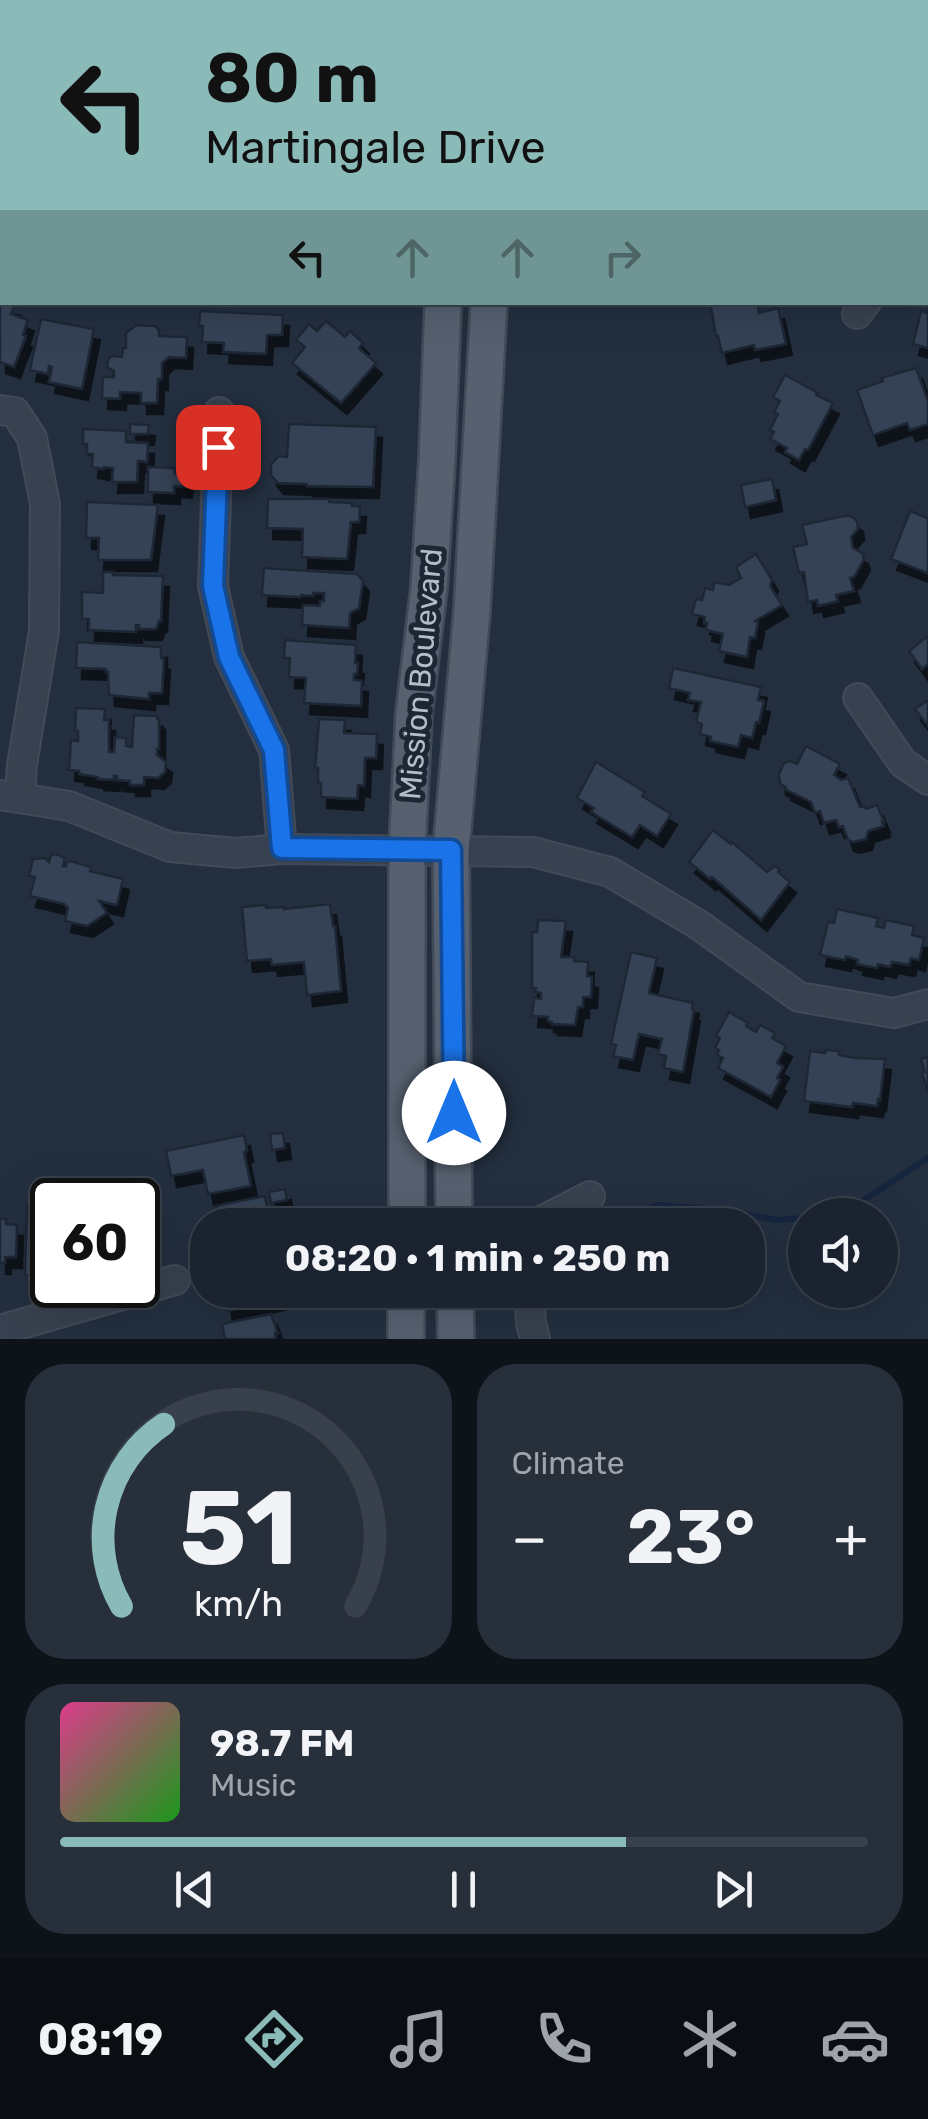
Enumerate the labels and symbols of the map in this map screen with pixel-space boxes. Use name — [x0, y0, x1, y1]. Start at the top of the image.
pin — [176, 405, 261, 490]
street label: Mission Boulevard — [392, 547, 450, 801]
position arrow — [402, 1061, 506, 1165]
speed limit sign: 60 — [30, 1178, 160, 1308]

